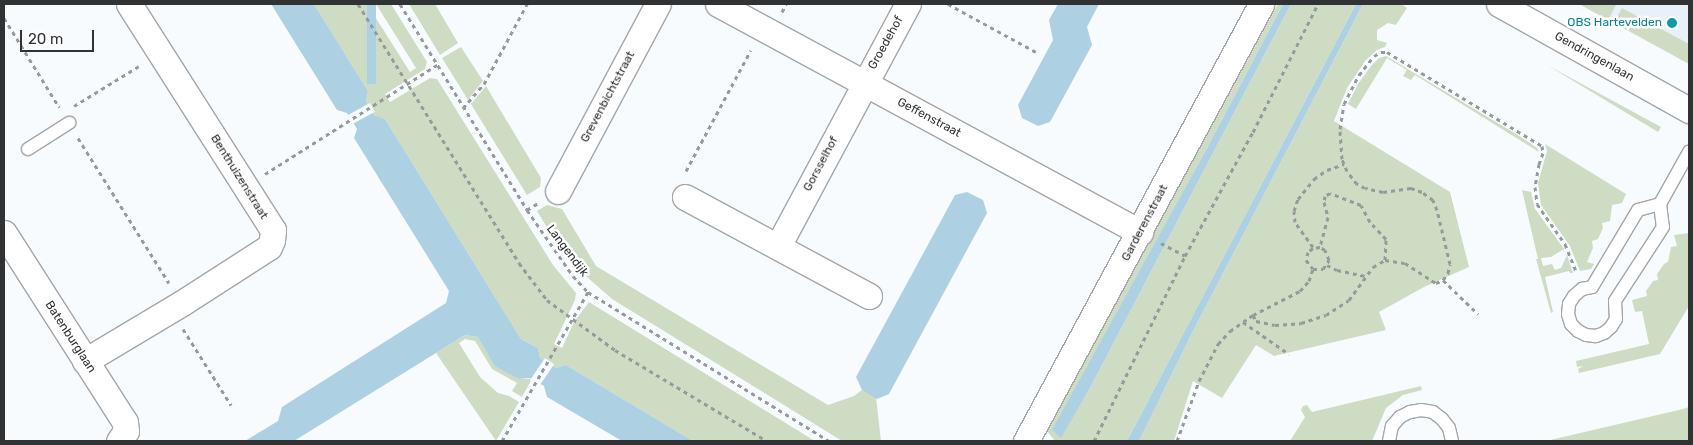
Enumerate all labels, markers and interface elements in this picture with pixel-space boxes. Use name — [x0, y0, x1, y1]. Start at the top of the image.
street label: Groedehof — [865, 14, 907, 72]
place label: OBS Hartevelden — [1567, 16, 1662, 30]
marker: OBS Hartevelden — [1666, 17, 1678, 29]
scale bar — [22, 20, 96, 52]
street label: Gendringenlaan — [1552, 29, 1636, 85]
text: 20 m — [28, 30, 63, 48]
street label: Grevenbichtstraat — [578, 49, 638, 145]
street label: Geffenstraat — [895, 95, 963, 141]
street label: Benthuizenstraat — [207, 132, 271, 222]
street label: Gorsselhof — [801, 134, 841, 194]
street label: Garderenstraat — [1119, 182, 1171, 264]
street label: Langendijk — [543, 222, 591, 280]
street label: Batenburglaan — [41, 298, 99, 376]

